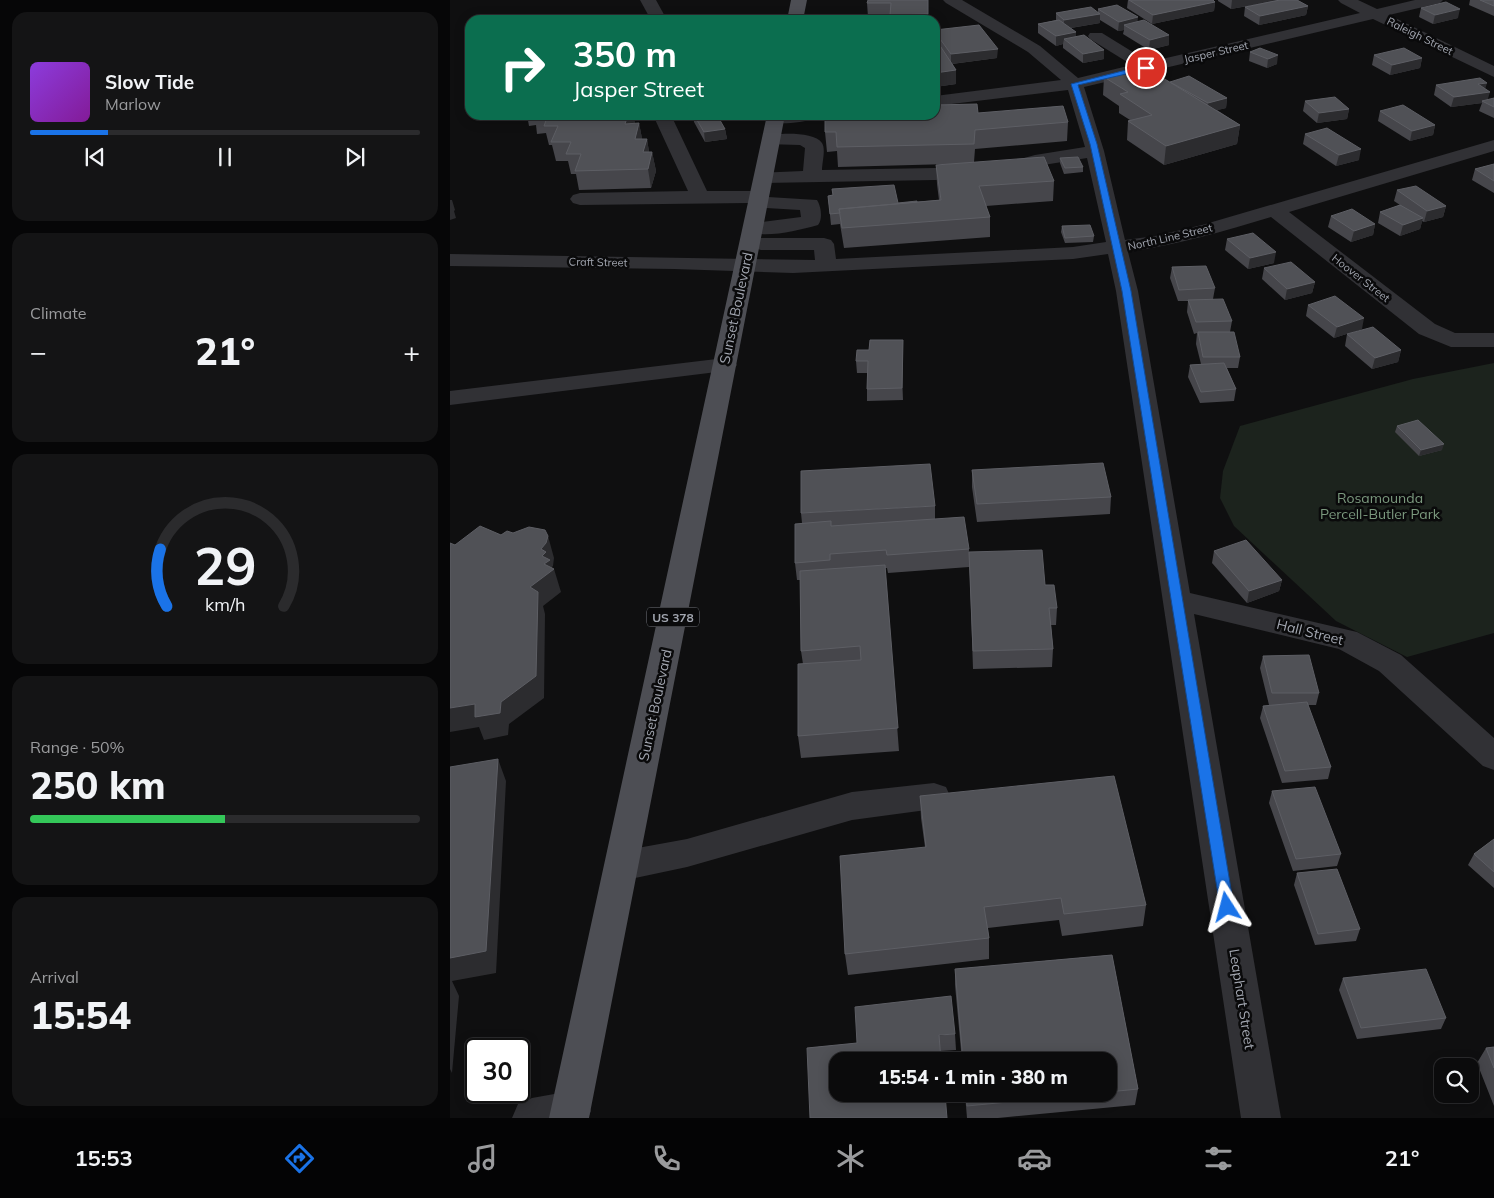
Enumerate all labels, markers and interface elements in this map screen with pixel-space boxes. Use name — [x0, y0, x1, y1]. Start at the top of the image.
street label: Raleigh Street — [1385, 14, 1455, 58]
text: 350 m — [573, 32, 677, 76]
icon: right — [490, 35, 555, 100]
street label: Jasper Street — [1182, 38, 1250, 66]
pin — [1125, 47, 1167, 89]
icon: arrive — [1132, 54, 1160, 82]
text: Slow Tide — [105, 70, 194, 94]
text: Jasper Street — [573, 75, 704, 103]
text: Marlow — [105, 94, 161, 114]
icon: previous — [81, 143, 109, 171]
icon: pause — [211, 143, 239, 171]
icon: next — [341, 143, 369, 171]
street label: North Line Street — [1126, 220, 1214, 254]
street label: Sunset Boulevard — [715, 251, 757, 365]
street label: Hoover Street — [1329, 251, 1393, 305]
street label: Craft Street — [569, 254, 628, 270]
text: Climate — [30, 303, 86, 323]
text: 21° — [195, 327, 255, 375]
text: − — [30, 334, 47, 369]
text: + — [403, 334, 420, 369]
park label: Rosamounda Percell-Butler Park — [1320, 489, 1441, 523]
text: 29 — [194, 533, 256, 598]
text: km/h — [205, 593, 245, 615]
road number: US 378 — [647, 608, 699, 626]
street label: Hall Street — [1275, 615, 1345, 649]
street label: Sunset Boulevard — [634, 648, 676, 762]
text: Range · 50% — [30, 737, 125, 757]
text: 250 km — [30, 761, 166, 809]
position arrow — [1200, 880, 1252, 932]
street label: Leaphart Street — [1225, 948, 1259, 1051]
text: Arrival — [30, 967, 79, 987]
text: 15:54 — [30, 991, 131, 1039]
speed limit sign: 30 — [465, 1038, 530, 1103]
map controls — [1434, 1058, 1479, 1103]
button: search — [1434, 1058, 1479, 1103]
text: 15:54 · 1 min · 380 m — [878, 1065, 1068, 1089]
icon: directions — [282, 1141, 317, 1176]
icon: music — [465, 1141, 500, 1176]
icon: phone — [649, 1141, 684, 1176]
icon: climate — [833, 1141, 868, 1176]
icon: car — [1017, 1141, 1052, 1176]
icon: filters — [1201, 1141, 1236, 1176]
text: 15:53 — [74, 1144, 133, 1172]
text: 21° — [1385, 1144, 1419, 1172]

